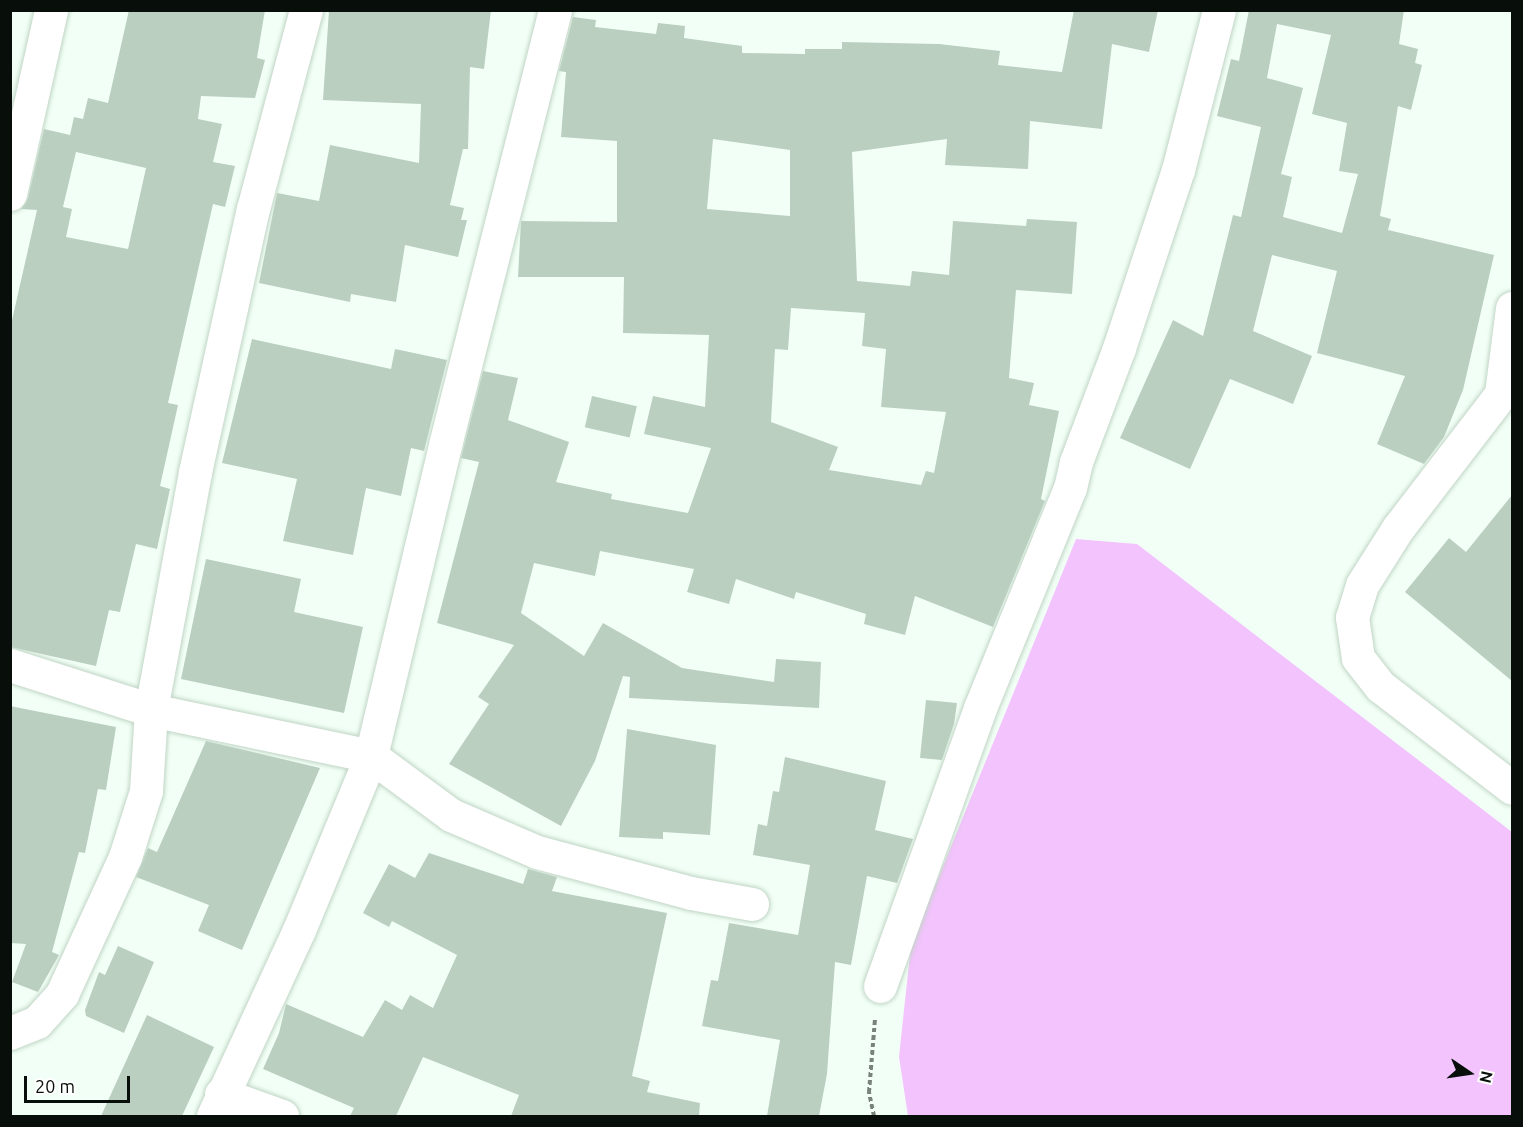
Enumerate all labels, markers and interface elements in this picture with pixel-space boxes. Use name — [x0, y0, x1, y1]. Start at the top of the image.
north arrow — [1439, 1043, 1499, 1103]
scale bar — [27, 1064, 134, 1102]
text: N — [1476, 1069, 1497, 1085]
text: 20 m — [35, 1076, 75, 1096]

